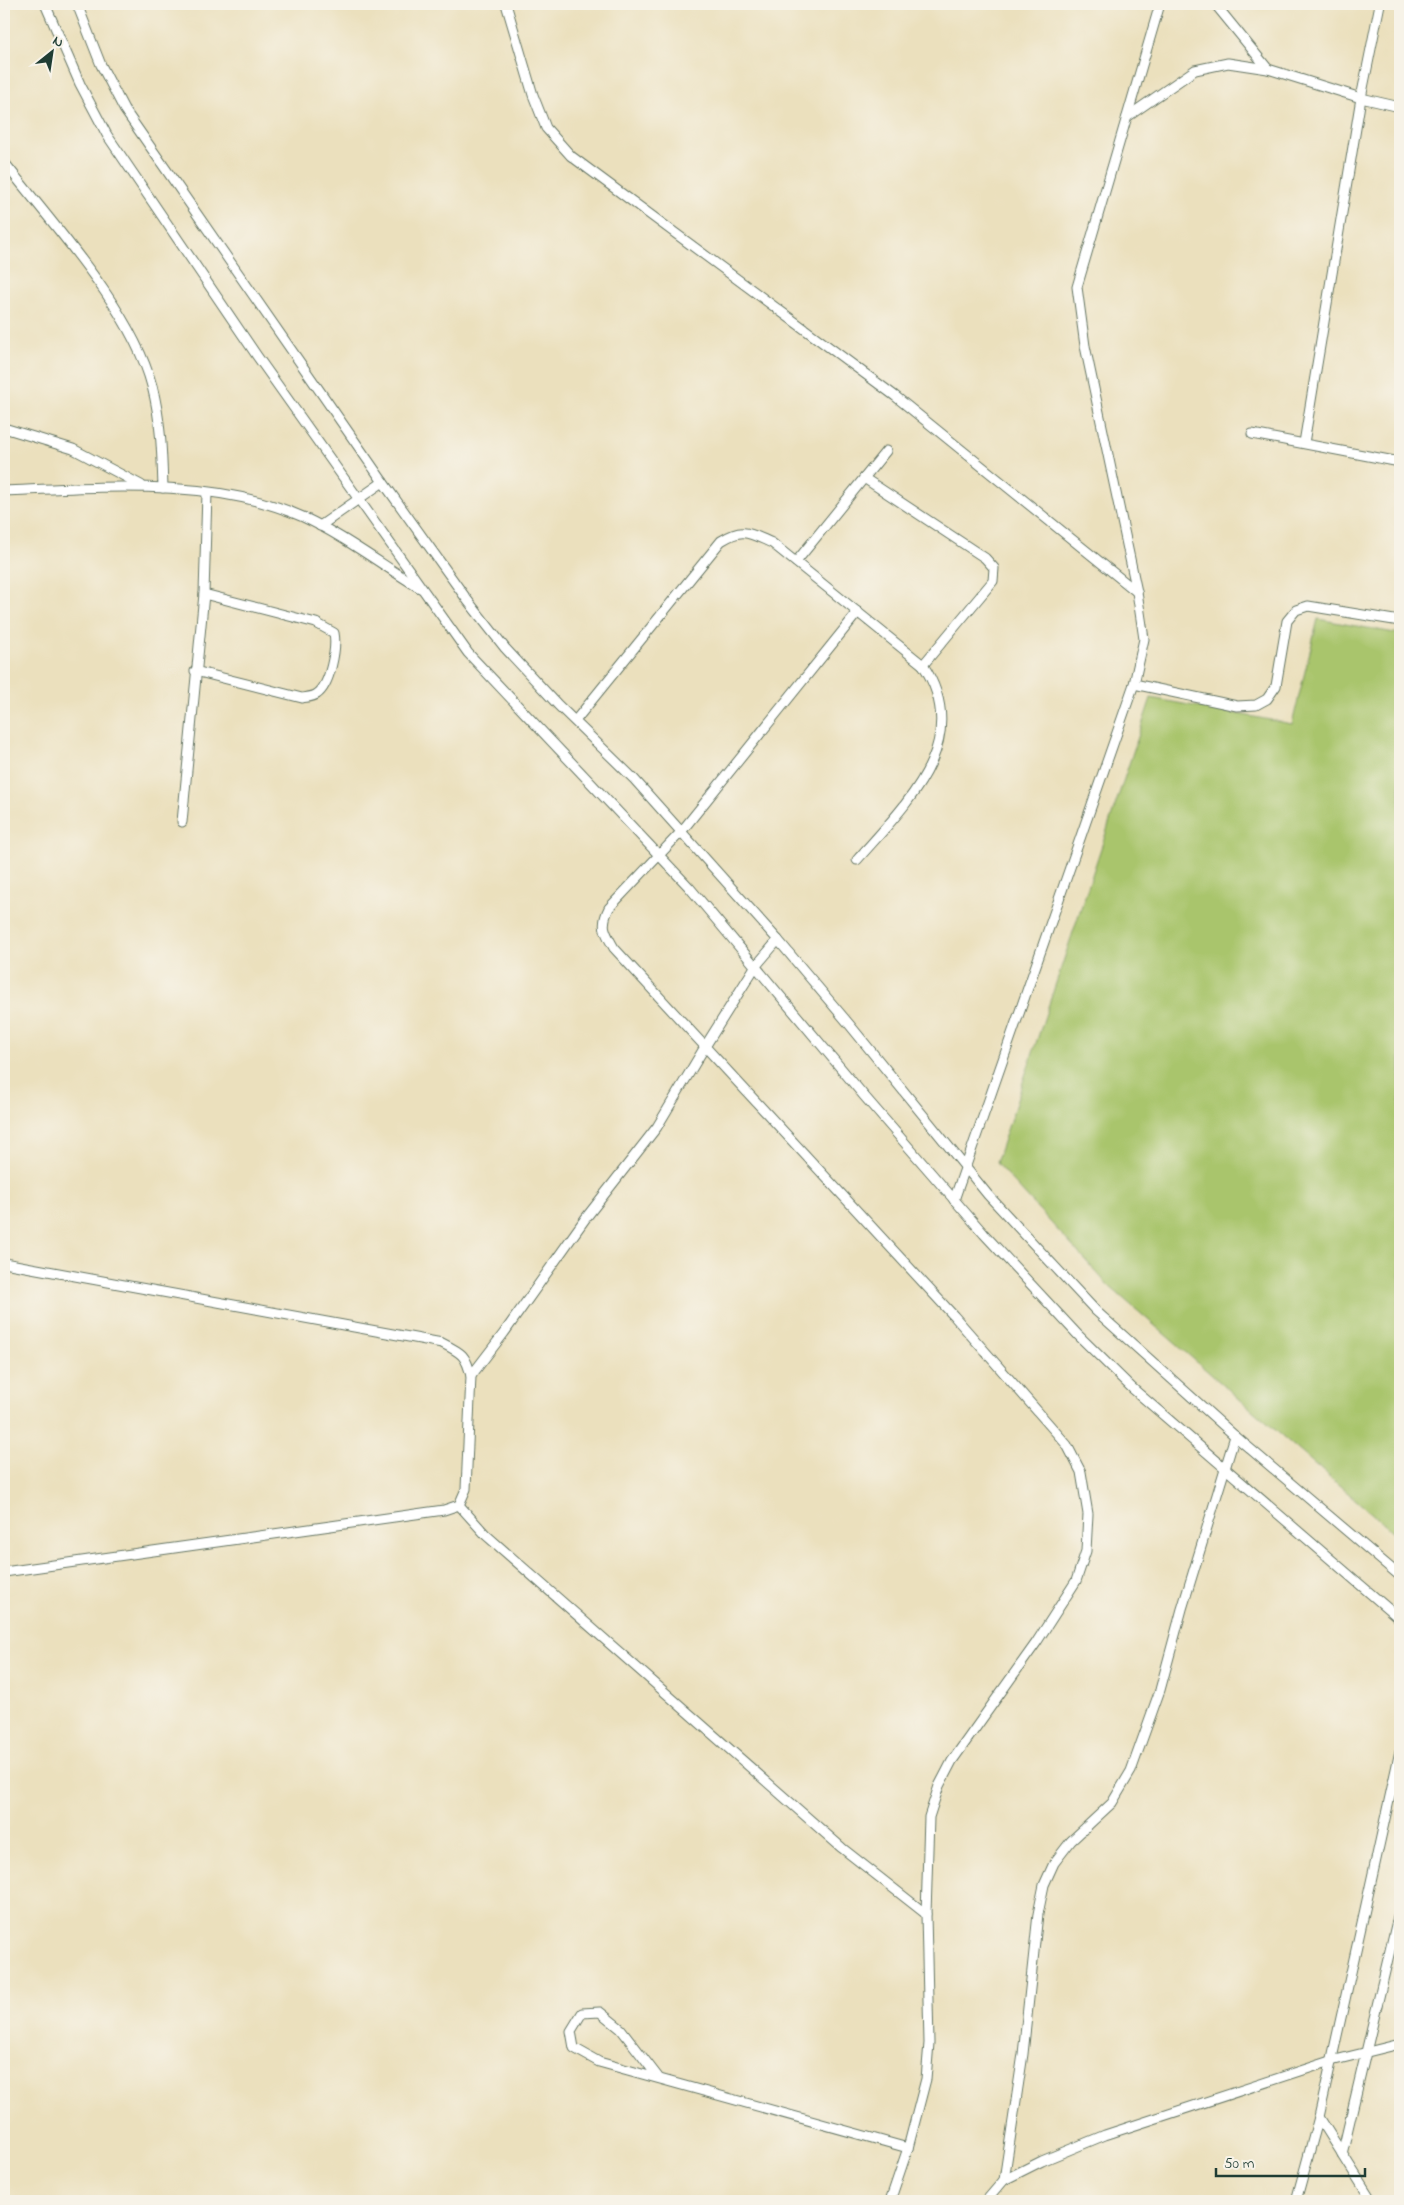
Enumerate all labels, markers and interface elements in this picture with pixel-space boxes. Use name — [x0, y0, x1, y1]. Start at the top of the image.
north arrow — [28, 28, 78, 78]
text: N — [48, 31, 67, 53]
scale bar — [1216, 2145, 1365, 2177]
text: 50 m — [1224, 2153, 1255, 2175]

